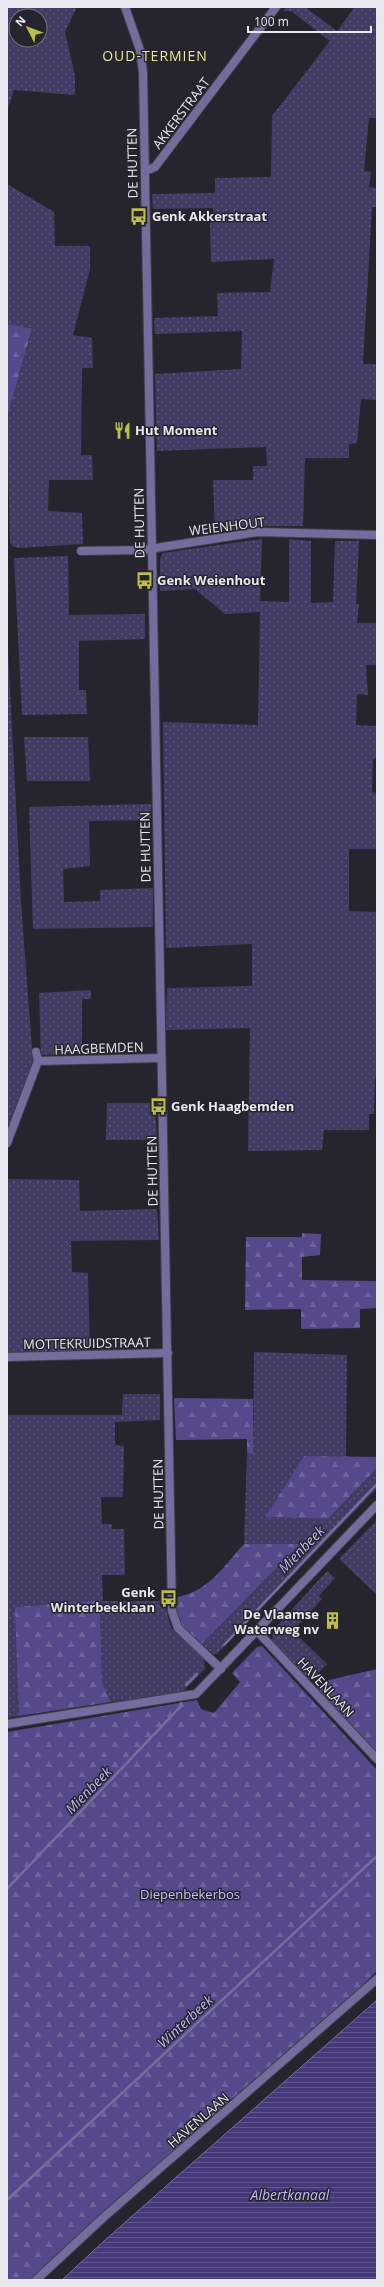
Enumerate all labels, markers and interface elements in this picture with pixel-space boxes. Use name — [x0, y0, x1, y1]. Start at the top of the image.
north arrow — [8, 8, 48, 48]
scale bar — [248, 8, 371, 34]
text: N — [12, 13, 29, 29]
text: 100 m — [254, 13, 289, 30]
district label: OUD-TERMIEN — [102, 46, 208, 65]
street label: AKKERSTRAAT — [148, 73, 214, 152]
street label: DE HUTTEN — [122, 128, 142, 198]
bus stop icon: Genk Akkerstraat — [129, 206, 149, 226]
place label: Genk Akkerstraat — [152, 207, 267, 225]
restaurant icon: Hut Moment — [112, 420, 132, 440]
place label: Hut Moment — [135, 421, 218, 439]
street label: DE HUTTEN — [129, 488, 149, 558]
street label: WEIENHOUT — [188, 512, 267, 540]
bus stop icon: Genk Weienhout — [134, 570, 154, 590]
place label: Genk Weienhout — [157, 571, 266, 589]
street label: DE HUTTEN — [135, 812, 155, 882]
street label: HAAGBEMDEN — [54, 1037, 144, 1059]
bus stop icon: Genk Haagbemden — [148, 1096, 168, 1116]
place label: Genk Haagbemden — [171, 1097, 294, 1115]
street label: DE HUTTEN — [142, 1136, 162, 1206]
street label: MOTTEKRUIDSTRAAT — [23, 1333, 152, 1353]
street label: DE HUTTEN — [148, 1459, 168, 1529]
water label: Mienbeek — [274, 1520, 329, 1577]
place label: Genk Winterbeeklaan — [51, 1583, 156, 1616]
bus stop icon: Genk Winterbeeklaan — [158, 1589, 178, 1609]
place label: De Vlaamse Waterweg nv — [234, 1605, 320, 1638]
building icon: De Vlaamse Waterweg nv — [322, 1611, 342, 1631]
street label: HAVENLAAN — [294, 1653, 358, 1721]
water label: Mienbeek — [61, 1761, 116, 1818]
park label: Diepenbekerbos — [140, 1885, 240, 1903]
water label: Winterbeek — [153, 1990, 218, 2052]
street label: HAVENLAAN — [164, 2088, 232, 2152]
water label: Albertkanaal — [250, 2185, 330, 2204]

